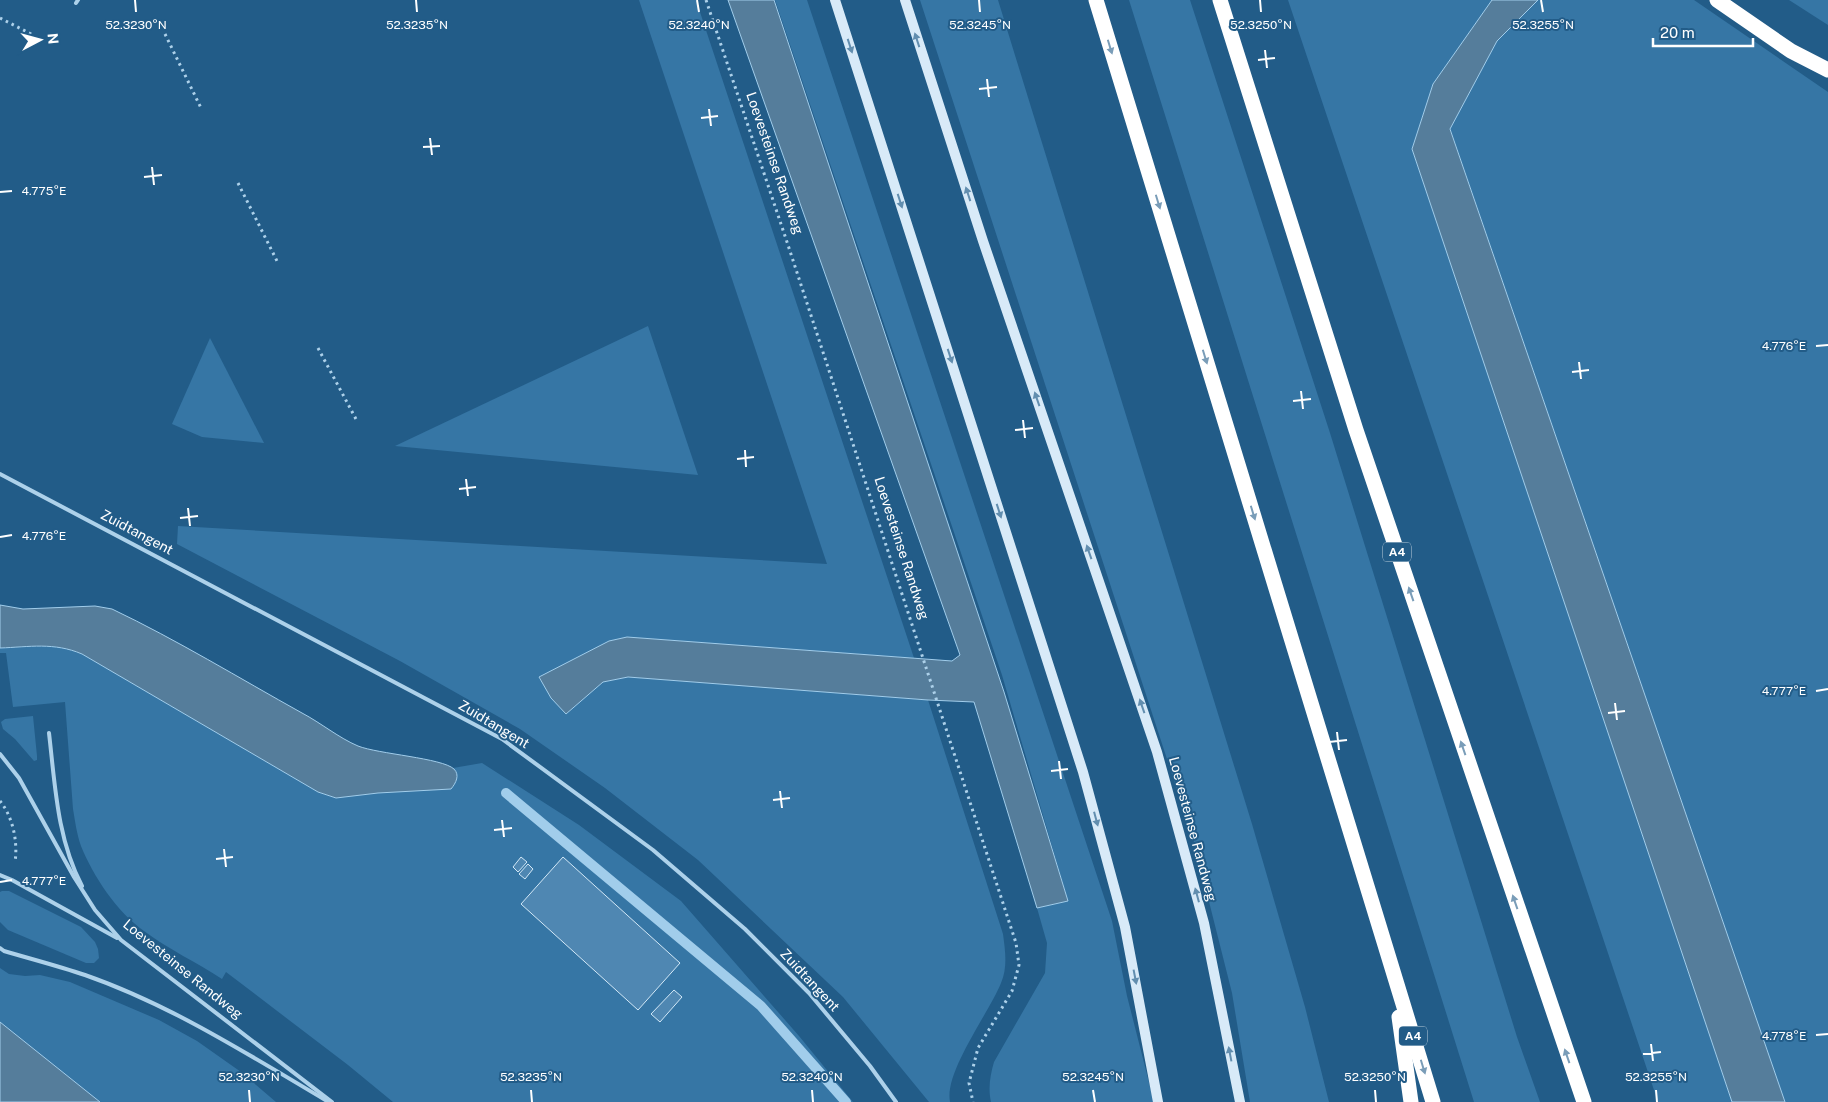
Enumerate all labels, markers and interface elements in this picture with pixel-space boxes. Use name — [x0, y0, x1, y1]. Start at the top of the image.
north arrow — [15, 15, 65, 65]
scale bar — [1653, 15, 1753, 47]
text: 52.3230°N — [105, 18, 167, 32]
text: 52.3235°N — [386, 18, 448, 32]
text: 52.3240°N — [668, 18, 730, 32]
text: 52.3245°N — [949, 18, 1011, 32]
text: 52.3250°N — [1230, 18, 1292, 32]
text: 52.3255°N — [1512, 18, 1574, 32]
text: 20 m — [1660, 24, 1695, 41]
text: N — [44, 32, 61, 45]
one-way arrow — [913, 32, 921, 47]
one-way arrow — [847, 39, 855, 54]
one-way arrow — [1106, 39, 1114, 54]
street label: Loevesteinse Randweg — [743, 90, 807, 236]
text: 4.775°E — [22, 184, 66, 198]
one-way arrow — [963, 187, 971, 202]
one-way arrow — [896, 194, 904, 209]
one-way arrow — [1154, 195, 1162, 210]
text: 4.776°E — [1762, 339, 1806, 353]
one-way arrow — [946, 349, 954, 364]
one-way arrow — [1202, 350, 1210, 365]
one-way arrow — [1032, 391, 1040, 406]
street label: Loevesteinse Randweg — [871, 475, 933, 622]
one-way arrow — [996, 503, 1004, 518]
one-way arrow — [1249, 505, 1257, 520]
street label: Zuidtangent — [98, 506, 176, 558]
text: 4.776°E — [22, 529, 66, 543]
road number: A4 — [1383, 542, 1411, 562]
one-way arrow — [1085, 545, 1092, 560]
one-way arrow — [1407, 586, 1415, 601]
text: 4.777°E — [1762, 684, 1806, 698]
street label: Zuidtangent — [456, 697, 532, 751]
one-way arrow — [1137, 698, 1145, 713]
one-way arrow — [1459, 740, 1467, 755]
street label: Loevesteinse Randweg — [1166, 755, 1220, 903]
one-way arrow — [1092, 811, 1100, 826]
text: 4.777°E — [22, 874, 66, 888]
one-way arrow — [1192, 888, 1200, 903]
one-way arrow — [1511, 894, 1519, 909]
street label: Loevesteinse Randweg — [120, 916, 246, 1022]
street label: Zuidtangent — [777, 945, 843, 1015]
one-way arrow — [1131, 969, 1139, 985]
road number: A4 — [1399, 1026, 1427, 1046]
text: 4.778°E — [1762, 1029, 1806, 1043]
one-way arrow — [1226, 1046, 1234, 1062]
one-way arrow — [1563, 1048, 1571, 1063]
one-way arrow — [1419, 1060, 1427, 1075]
text: 52.3230°N — [218, 1070, 280, 1084]
text: 52.3235°N — [500, 1070, 562, 1084]
text: 52.3240°N — [781, 1070, 843, 1084]
text: 52.3245°N — [1062, 1070, 1124, 1084]
text: 52.3250°N — [1344, 1070, 1406, 1084]
text: 52.3255°N — [1625, 1070, 1687, 1084]

